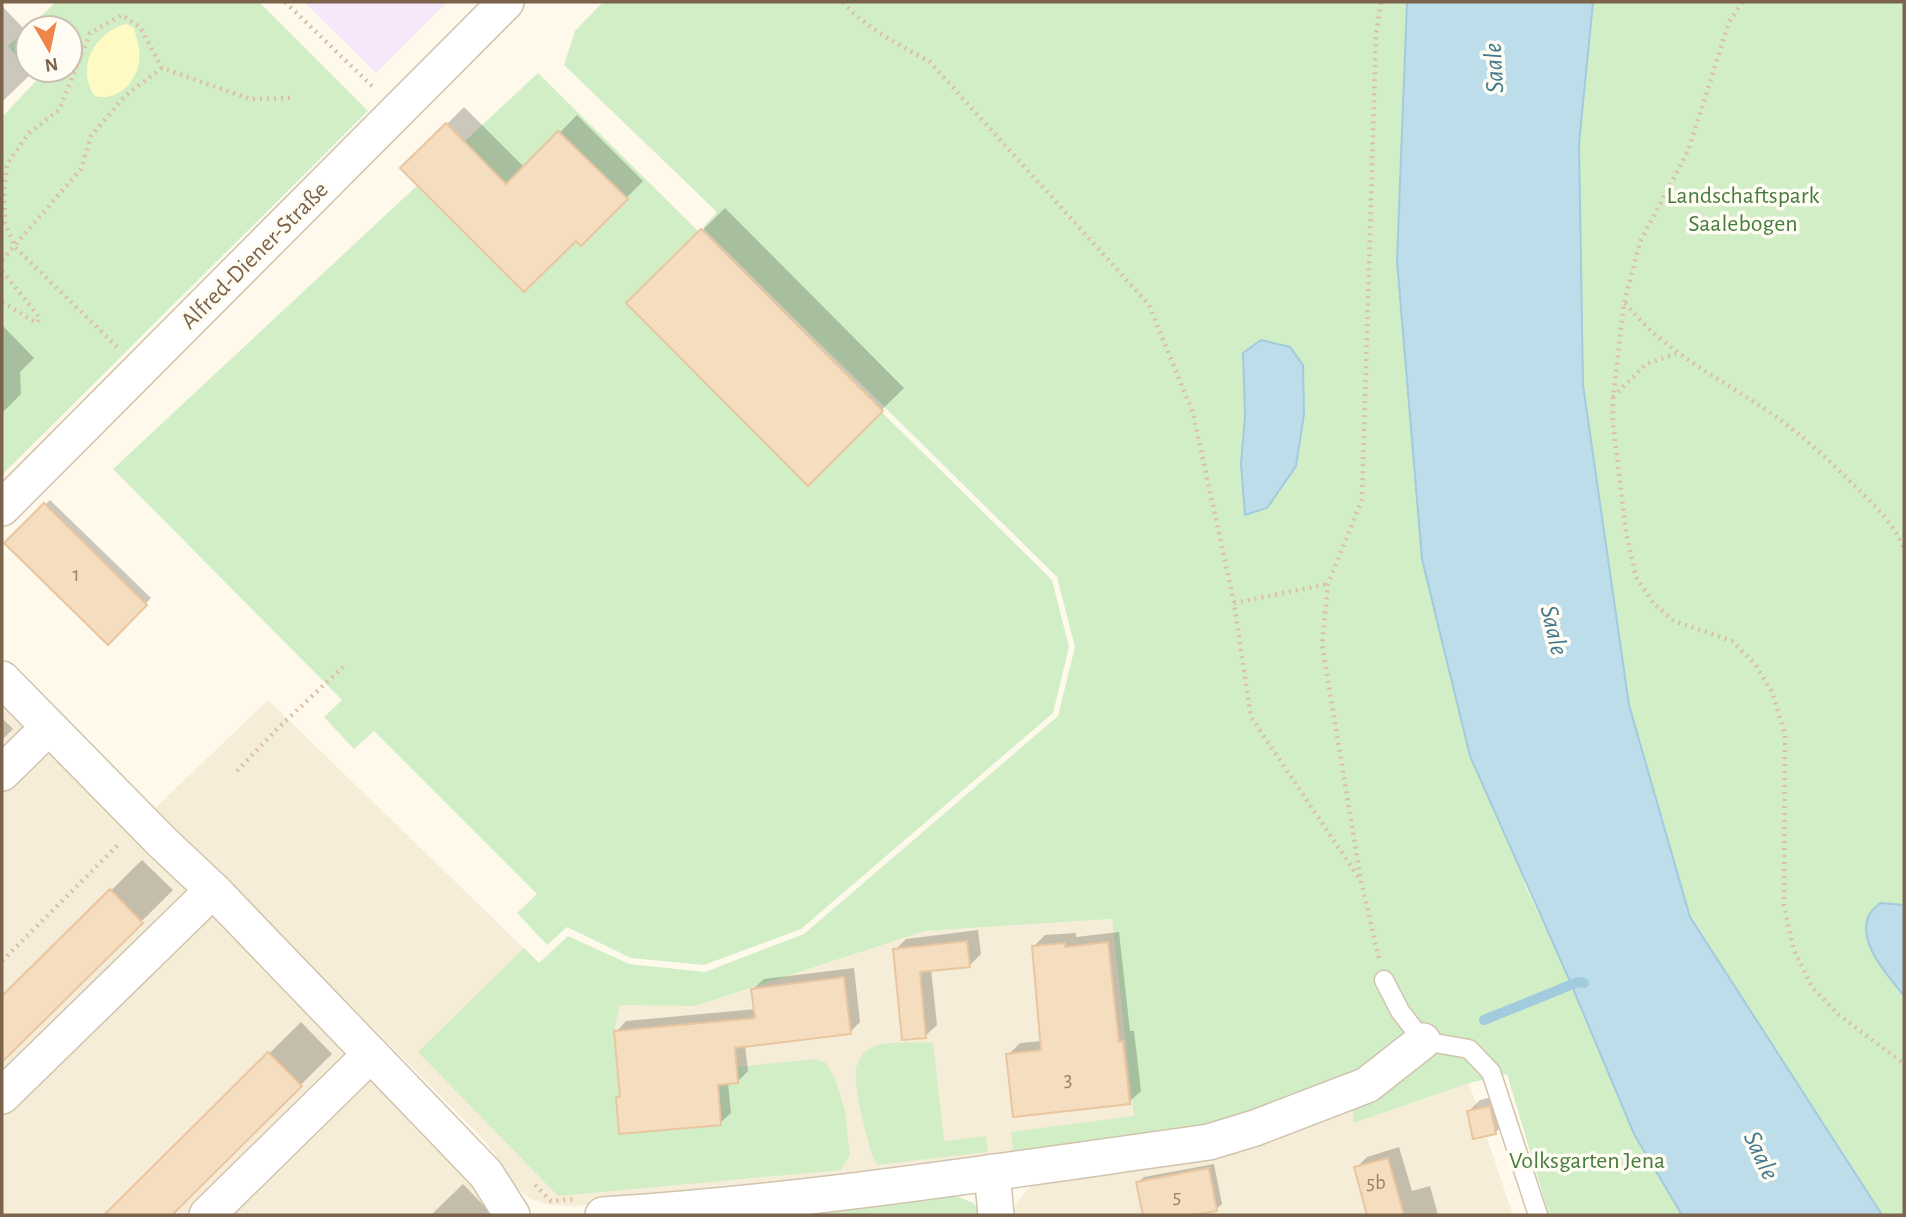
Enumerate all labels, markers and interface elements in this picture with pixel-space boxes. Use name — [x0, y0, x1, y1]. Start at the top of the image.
north arrow — [14, 14, 84, 84]
water label: Saale — [1480, 42, 1508, 94]
text: N — [43, 54, 59, 75]
street label: Alfred-Diener-Straße — [177, 178, 333, 334]
park label: Landschaftspark Saalebogen — [1667, 184, 1819, 236]
house number: 1 — [72, 564, 80, 585]
water label: Saale — [1536, 603, 1572, 658]
house number: 3 — [1064, 1069, 1072, 1090]
water label: Saale — [1739, 1127, 1784, 1184]
park label: Volksgarten Jena — [1509, 1149, 1665, 1173]
house number: 5b — [1366, 1172, 1386, 1193]
house number: 5 — [1173, 1186, 1181, 1207]

